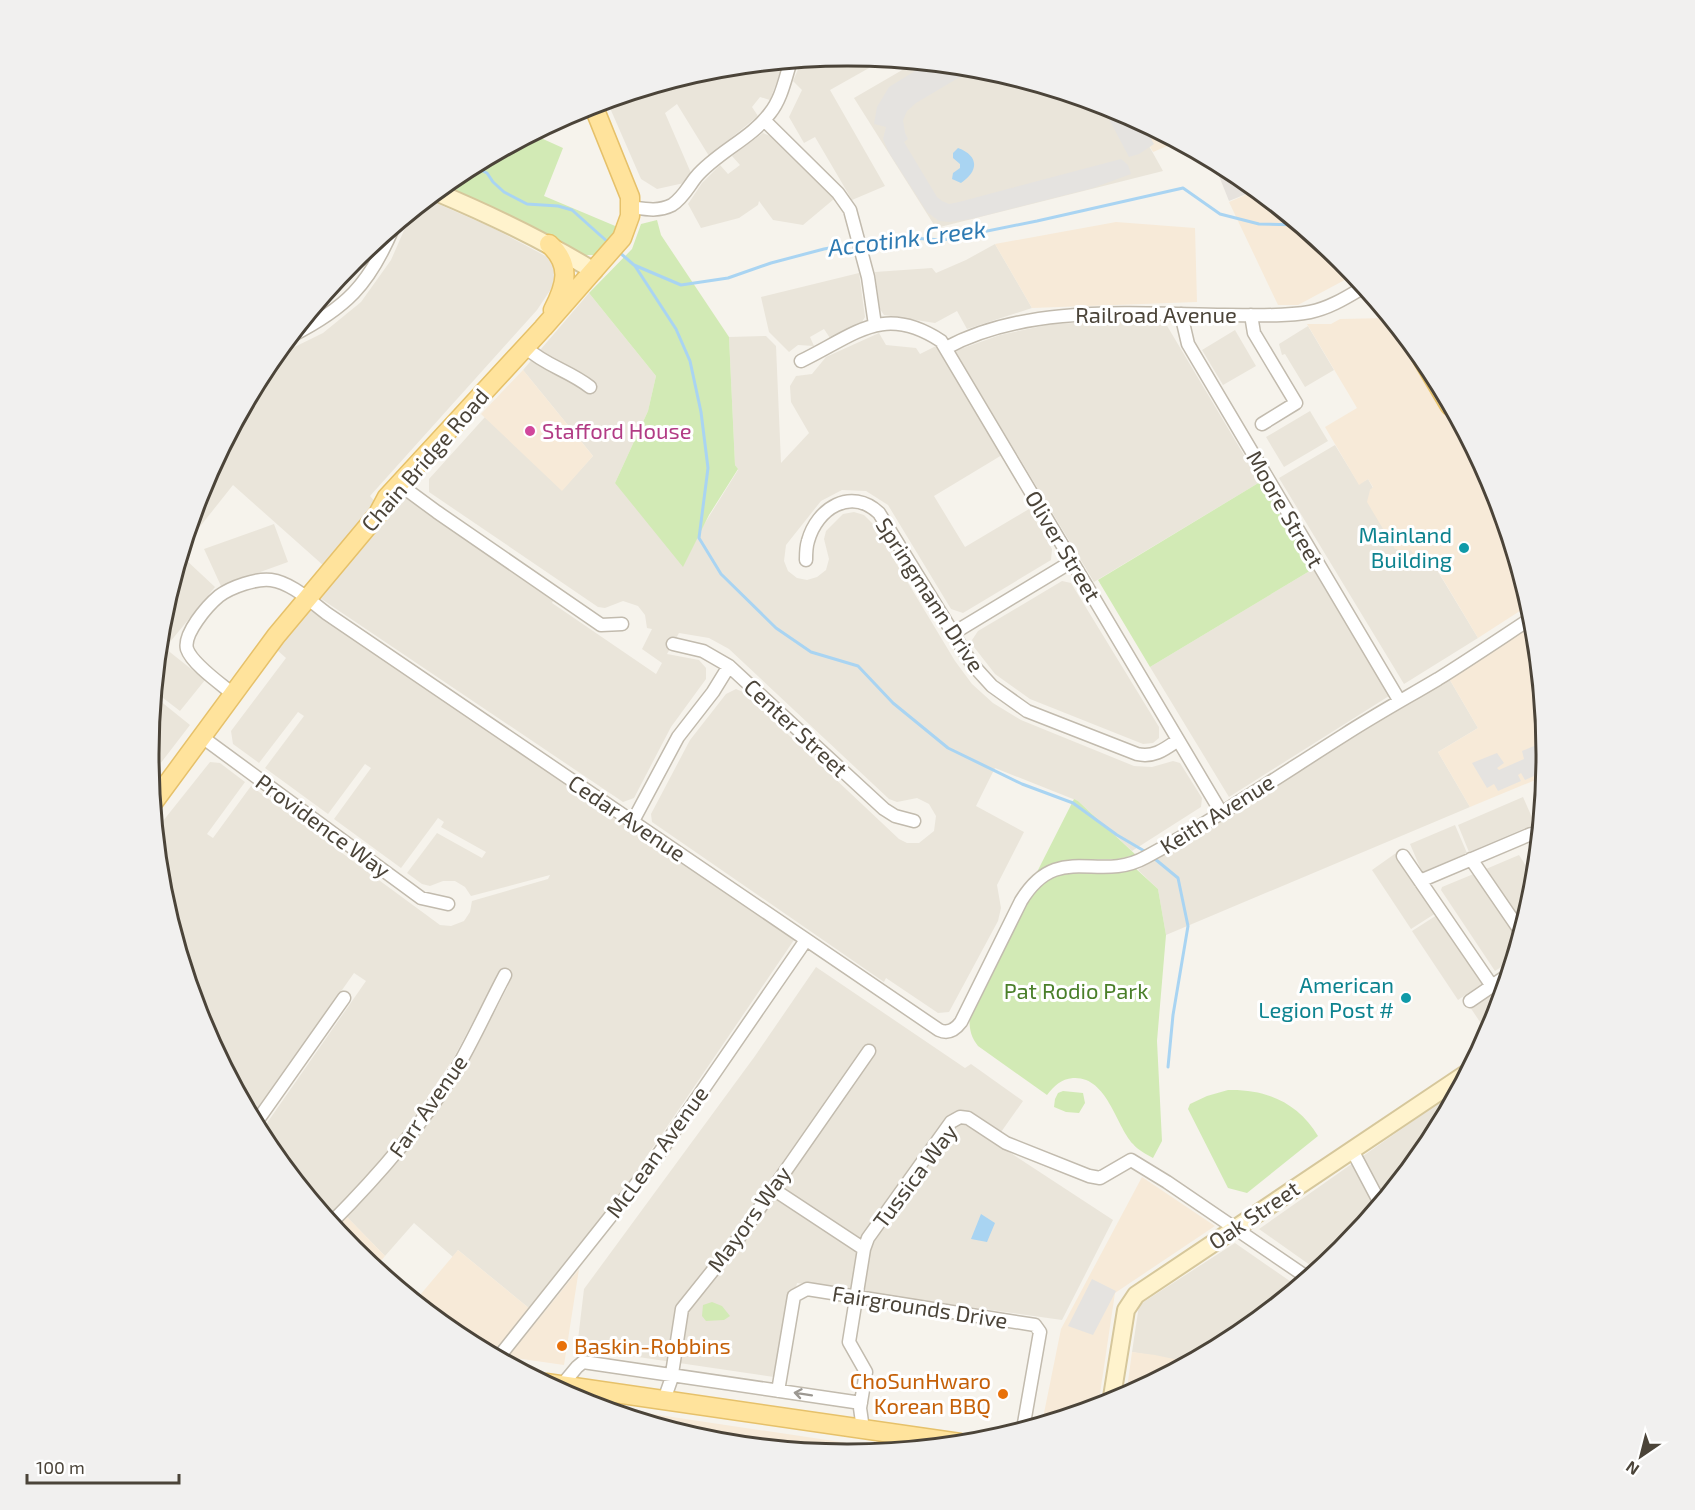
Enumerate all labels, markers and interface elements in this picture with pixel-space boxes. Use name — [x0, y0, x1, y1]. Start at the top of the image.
water label: Accotink Creek — [825, 213, 987, 262]
street label: Railroad Avenue — [1075, 301, 1237, 327]
street label: Chain Bridge Road — [355, 383, 493, 536]
place label: Stafford House — [542, 417, 691, 443]
marker: Stafford House — [523, 424, 537, 438]
street label: Moore Street — [1242, 445, 1330, 572]
street label: Oliver Street — [1021, 485, 1107, 606]
street label: Springmann Drive — [871, 513, 990, 676]
place label: Mainland Building — [1358, 521, 1452, 572]
marker: Mainland Building — [1457, 541, 1471, 555]
street label: Center Street — [740, 673, 854, 782]
street label: Providence Way — [251, 768, 396, 883]
street label: Keith Avenue — [1155, 768, 1278, 858]
street label: Cedar Avenue — [564, 769, 691, 866]
place label: American Legion Post # — [1258, 971, 1394, 1022]
park label: Pat Rodio Park — [1004, 977, 1148, 1003]
marker: American Legion Post # — [1399, 991, 1413, 1005]
street label: Farr Avenue — [382, 1049, 472, 1162]
street label: McLean Avenue — [600, 1081, 713, 1222]
street label: Tussica Way — [867, 1118, 962, 1232]
street label: Mayors Way — [701, 1160, 795, 1276]
street label: Oak Street — [1203, 1174, 1304, 1254]
street label: Fairgrounds Drive — [831, 1279, 1010, 1333]
place label: Baskin-Robbins — [574, 1332, 731, 1358]
marker: Baskin-Robbins — [555, 1339, 569, 1353]
place label: ChoSunHwaro Korean BBQ — [850, 1367, 991, 1419]
marker: ChoSunHwaro Korean BBQ — [996, 1387, 1010, 1401]
one-way arrow — [794, 1389, 814, 1400]
north arrow — [1611, 1426, 1671, 1486]
scale bar — [27, 1447, 178, 1485]
text: 100 m — [36, 1456, 85, 1478]
text: N — [1622, 1458, 1642, 1480]

